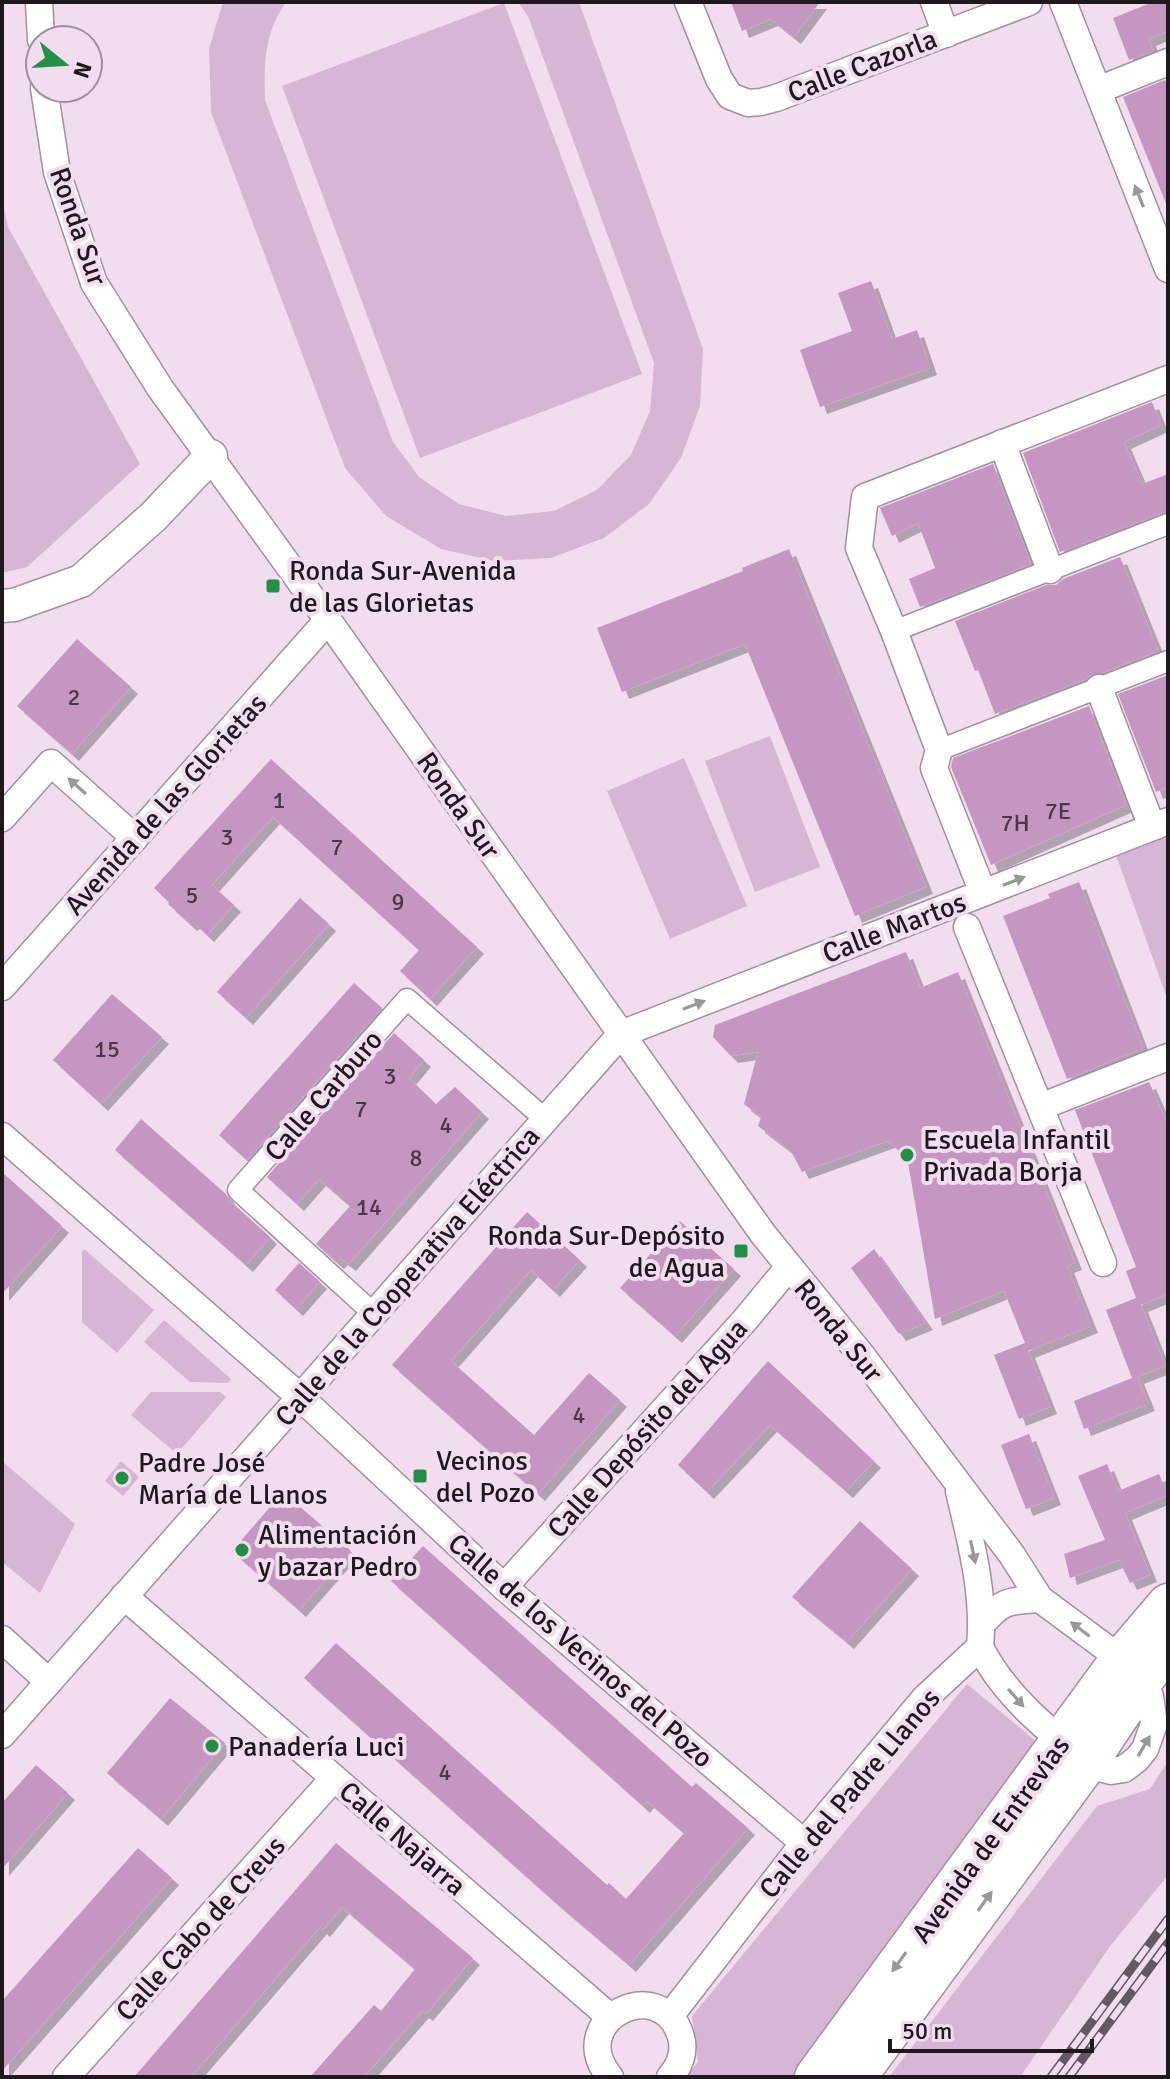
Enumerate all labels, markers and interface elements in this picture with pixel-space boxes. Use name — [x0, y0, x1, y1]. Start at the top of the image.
street label: Calle Cazorla — [783, 22, 942, 110]
north arrow — [24, 24, 104, 104]
text: N — [67, 59, 98, 81]
street label: Ronda Sur — [42, 163, 114, 290]
one-way arrow — [1133, 184, 1146, 208]
place label: Ronda Sur-Avenida de las Glorietas — [289, 554, 516, 620]
marker: Ronda Sur-Avenida de las Glorietas — [264, 577, 282, 595]
house number: 2 — [68, 682, 80, 712]
street label: Avenida de las Glorietas — [57, 687, 274, 922]
street label: Ronda Sur — [409, 746, 508, 866]
one-way arrow — [67, 778, 87, 795]
house number: 1 — [273, 785, 285, 815]
house number: 7E — [1045, 796, 1071, 826]
house number: 7H — [1000, 808, 1030, 838]
house number: 3 — [221, 822, 233, 852]
house number: 7 — [331, 832, 343, 862]
one-way arrow — [1002, 874, 1026, 887]
house number: 5 — [186, 880, 198, 910]
street label: Calle Martos — [818, 885, 971, 971]
house number: 9 — [392, 887, 404, 917]
one-way arrow — [682, 998, 706, 1011]
street label: Calle Carburo — [258, 1023, 390, 1168]
house number: 15 — [94, 1034, 120, 1064]
house number: 3 — [384, 1061, 396, 1091]
house number: 7 — [355, 1094, 367, 1124]
house number: 4 — [440, 1110, 453, 1140]
street label: Calle de la Cooperativa Eléctrica — [268, 1120, 547, 1434]
place label: Escuela Infantil Privada Borja — [923, 1123, 1110, 1189]
house number: 8 — [410, 1143, 422, 1173]
marker: Escuela Infantil Privada Borja — [898, 1146, 916, 1164]
house number: 14 — [356, 1192, 382, 1222]
place label: Ronda Sur-Depósito de Agua — [487, 1219, 725, 1285]
marker: Ronda Sur-Depósito de Agua — [732, 1242, 750, 1260]
street label: Ronda Sur — [786, 1272, 890, 1390]
street label: Calle Depósito del Agua — [540, 1312, 755, 1545]
house number: 4 — [573, 1400, 586, 1430]
place label: Vecinos del Pozo — [436, 1444, 535, 1510]
place label: Padre José María de Llanos — [138, 1446, 327, 1512]
marker: Vecinos del Pozo — [411, 1467, 429, 1485]
marker: Padre José María de Llanos — [113, 1469, 131, 1487]
place label: Alimentación y bazar Pedro — [258, 1518, 418, 1584]
street label: Calle de los Vecinos del Pozo — [441, 1526, 720, 1775]
one-way arrow — [967, 1540, 980, 1565]
marker: Alimentación y bazar Pedro — [233, 1541, 251, 1559]
one-way arrow — [1070, 1622, 1090, 1638]
street label: Calle del Padre Llanos — [752, 1682, 947, 1905]
one-way arrow — [1007, 1688, 1024, 1708]
place label: Panadería Luci — [228, 1730, 405, 1764]
street label: Avenida de Entrevías — [904, 1730, 1077, 1950]
one-way arrow — [1137, 1735, 1151, 1757]
marker: Panadería Luci — [203, 1737, 221, 1755]
house number: 4 — [439, 1757, 452, 1787]
street label: Calle Najarra — [332, 1774, 473, 1903]
street label: Calle Cabo de Creus — [109, 1829, 293, 2028]
one-way arrow — [977, 1890, 993, 1912]
one-way arrow — [891, 1951, 907, 1973]
scale bar — [890, 2003, 1092, 2053]
text: 50 m — [902, 2016, 952, 2046]

